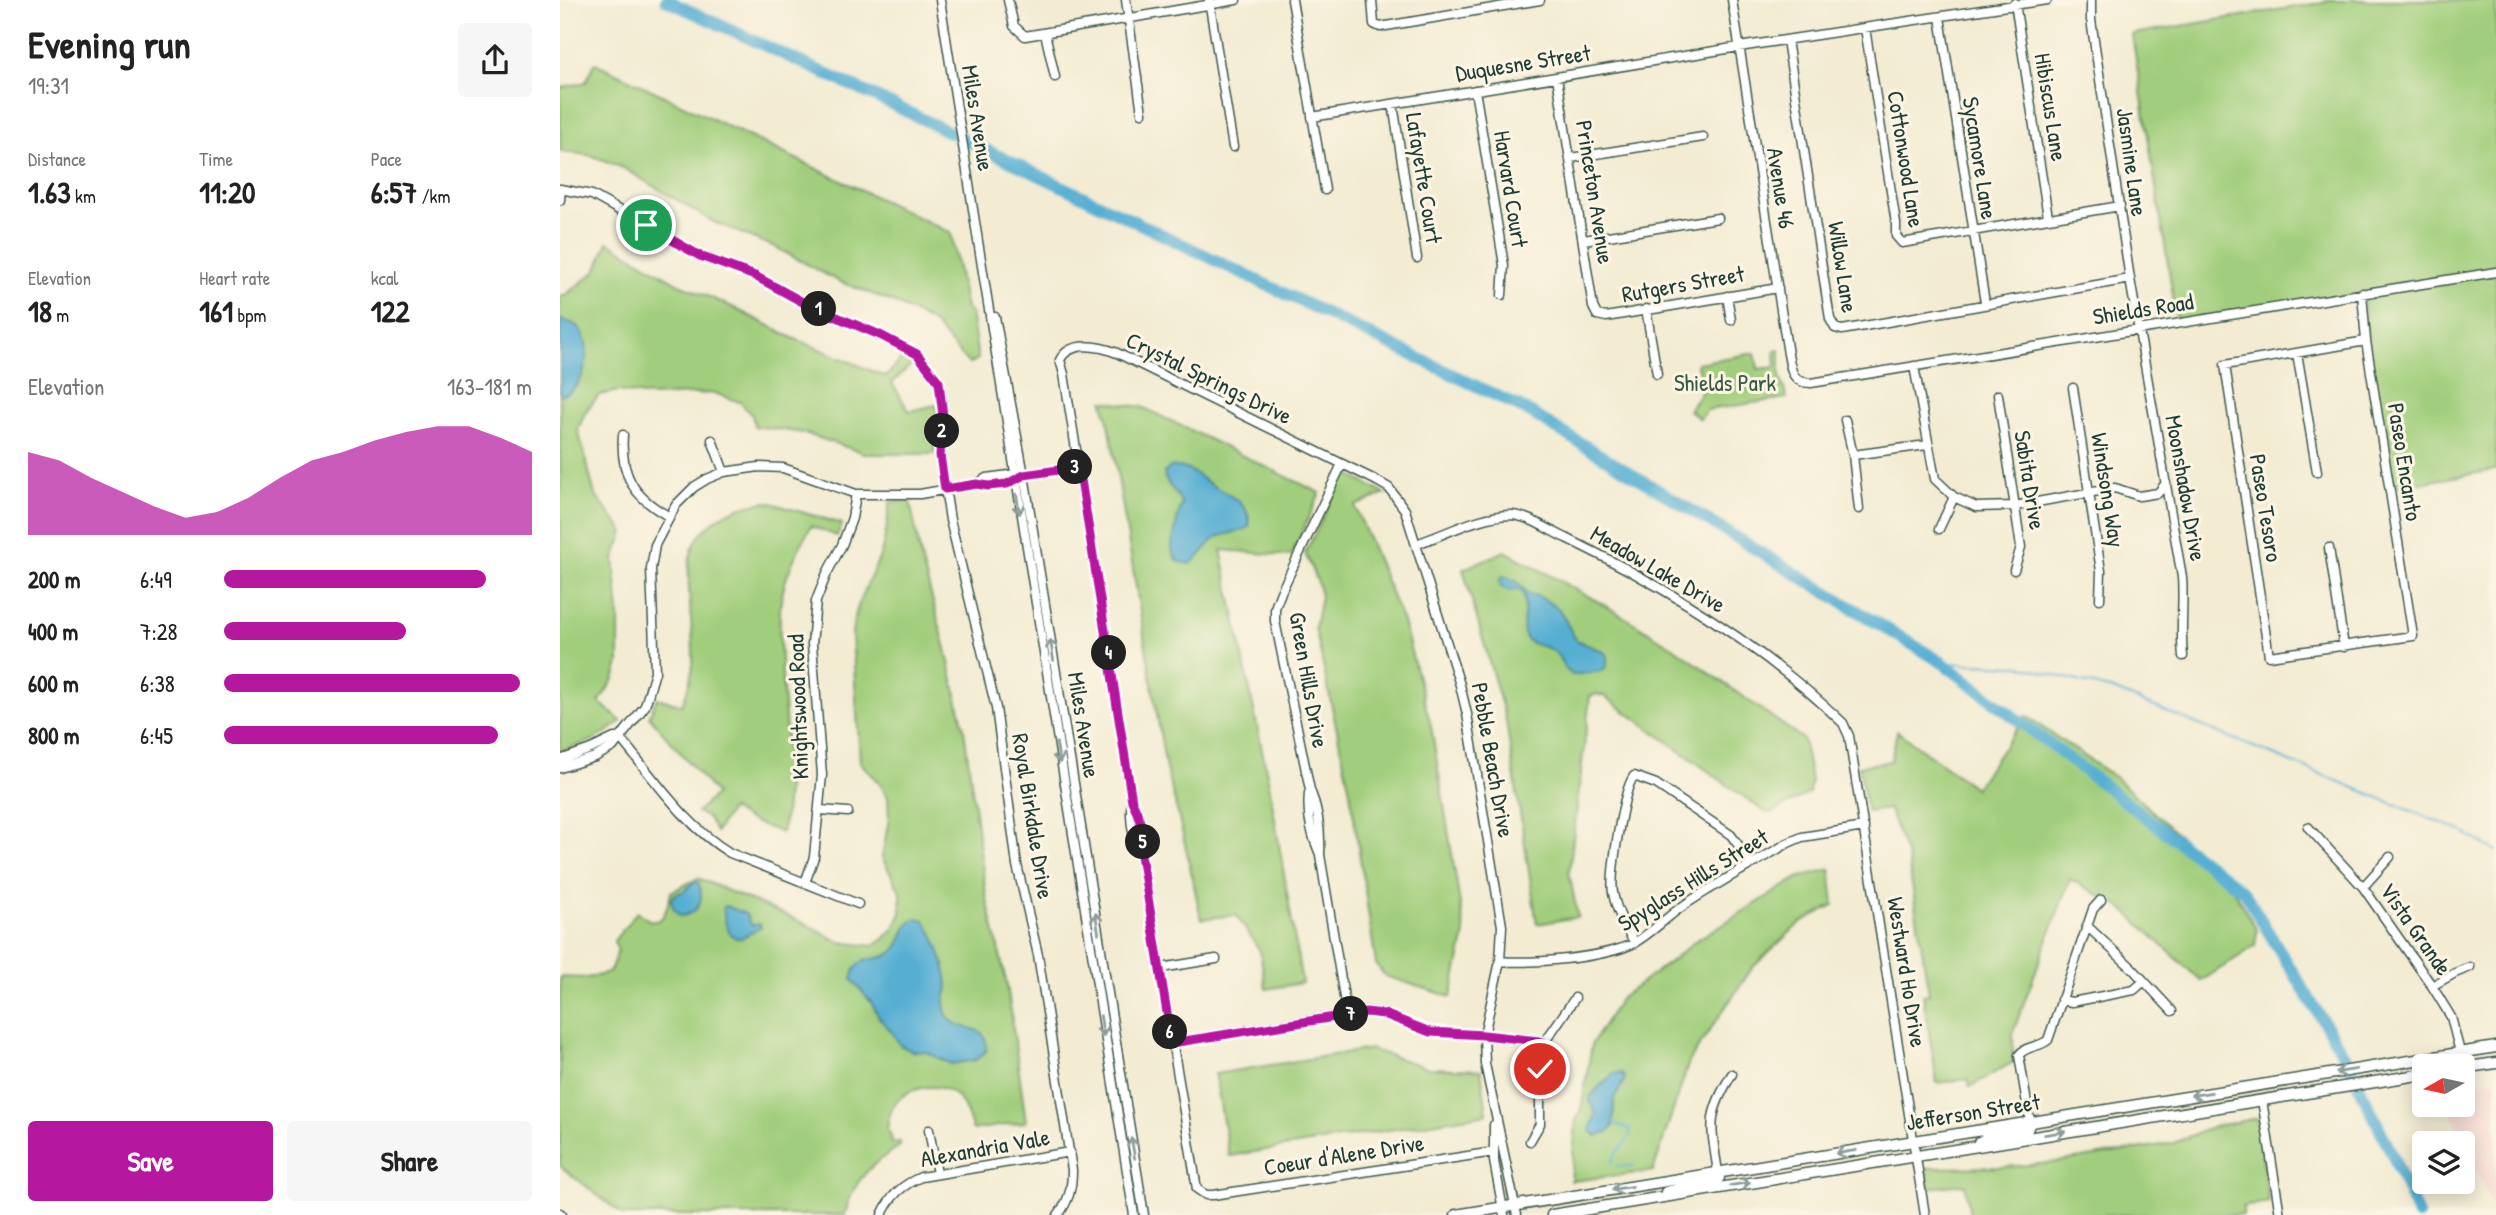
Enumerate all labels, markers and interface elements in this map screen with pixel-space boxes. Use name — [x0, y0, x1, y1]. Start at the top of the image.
text: Evening run — [28, 18, 191, 70]
button: share — [458, 23, 532, 97]
street label: Duquesne Street — [1453, 36, 1594, 88]
street label: Hibiscus Lane — [2028, 51, 2075, 163]
street label: Miles Avenue — [955, 63, 1002, 173]
text: 19:31 — [28, 70, 69, 101]
street label: Cottonwood Lane — [1880, 88, 1933, 229]
street label: Sycamore Lane — [1956, 94, 2005, 221]
street label: Jasmine Lane — [2110, 106, 2155, 218]
street label: Lafayette Court — [1399, 110, 1450, 247]
street label: Princeton Avenue — [1569, 118, 1622, 266]
street label: Harvard Court — [1487, 128, 1536, 251]
street label: Avenue 46 — [1760, 145, 1803, 231]
text: Distance — [28, 146, 86, 172]
text: Time — [199, 146, 233, 172]
text: Pace — [371, 146, 402, 172]
text: 1.63 — [28, 172, 71, 212]
text: 11:20 — [199, 172, 256, 212]
text: 6:57 — [371, 172, 417, 212]
text: km — [71, 183, 96, 209]
text: /km — [417, 183, 450, 209]
pin — [616, 195, 676, 255]
icon: arrive — [627, 206, 665, 244]
street label: Willow Lane — [1821, 219, 1866, 315]
street label: Rutgers Street — [1619, 257, 1747, 309]
text: Elevation — [28, 265, 91, 291]
text: Heart rate — [199, 265, 270, 291]
text: kcal — [371, 265, 398, 291]
street label: Shields Road — [2090, 285, 2195, 332]
text: 18 — [28, 291, 52, 331]
text: 161 — [199, 291, 233, 331]
text: 122 — [371, 291, 410, 331]
pin: 1 — [802, 292, 836, 326]
text: 1 — [815, 295, 822, 321]
text: m — [52, 302, 69, 328]
text: bpm — [233, 302, 266, 328]
street label: Crystal Springs Drive — [1121, 324, 1297, 431]
park label: Shields Park — [1674, 367, 1777, 398]
text: Elevation — [28, 371, 104, 402]
text: 163–181 m — [447, 371, 532, 402]
street label: Paseo Encanto — [2381, 401, 2430, 523]
street label: Moonshadow Drive — [2158, 413, 2215, 563]
pin: 2 — [924, 414, 960, 448]
text: 2 — [937, 417, 946, 443]
street label: Sabita Drive — [2007, 428, 2054, 532]
street label: Windsong Way — [2084, 430, 2133, 550]
pin: 3 — [1058, 449, 1092, 484]
street label: Paseo Tesoro — [2243, 452, 2290, 564]
text: 3 — [1070, 453, 1079, 479]
one-way arrow — [1012, 492, 1025, 515]
street label: Meadow Lake Drive — [1585, 517, 1731, 620]
text: 200 m — [28, 564, 80, 595]
text: 6:49 — [140, 564, 172, 595]
street label: Green Hills Drive — [1282, 610, 1337, 750]
text: 400 m — [28, 616, 78, 647]
text: 7:28 — [140, 616, 177, 647]
street label: Knightswood Road — [779, 634, 816, 780]
pin: 4 — [1092, 636, 1126, 670]
one-way arrow — [1045, 639, 1058, 662]
text: 4 — [1105, 639, 1112, 665]
text: 600 m — [28, 668, 79, 699]
text: 6:38 — [140, 668, 175, 699]
street label: Miles Avenue — [1061, 670, 1108, 780]
street label: Pebble Beach Drive — [1465, 680, 1522, 840]
text: 800 m — [28, 720, 80, 751]
text: 6:45 — [140, 720, 173, 751]
street label: Royal Birkdale Drive — [1005, 731, 1062, 901]
one-way arrow — [1052, 741, 1065, 764]
street label: Spyglass Hills Street — [1612, 820, 1775, 938]
pin: 5 — [1126, 824, 1160, 860]
text: 5 — [1138, 828, 1147, 854]
street label: Vista Grande — [2373, 876, 2460, 981]
street label: Westward Ho Drive — [1880, 895, 1935, 1049]
one-way arrow — [1090, 912, 1103, 935]
pin: 7 — [1334, 996, 1368, 1032]
text: 7 — [1346, 1000, 1355, 1026]
one-way arrow — [1096, 1014, 1109, 1037]
pin: 6 — [1152, 1014, 1188, 1050]
text: 6 — [1166, 1018, 1173, 1044]
pin — [1510, 1039, 1570, 1099]
icon: check — [1521, 1050, 1559, 1088]
north arrow — [2412, 1054, 2474, 1116]
map controls — [2412, 1054, 2475, 1194]
one-way arrow — [2335, 1065, 2358, 1078]
street label: Jefferson Street — [1904, 1085, 2043, 1137]
one-way arrow — [2190, 1088, 2213, 1101]
button: Save — [28, 1121, 273, 1201]
button: Share — [287, 1121, 532, 1201]
street label: Alexandria Vale — [918, 1121, 1052, 1174]
one-way arrow — [2043, 1126, 2066, 1139]
street label: Coeur d'Alene Drive — [1262, 1127, 1426, 1182]
button: layers — [2412, 1131, 2475, 1194]
one-way arrow — [1126, 1137, 1139, 1160]
one-way arrow — [1835, 1146, 1858, 1159]
one-way arrow — [1728, 1177, 1751, 1190]
one-way arrow — [1611, 1182, 1633, 1195]

